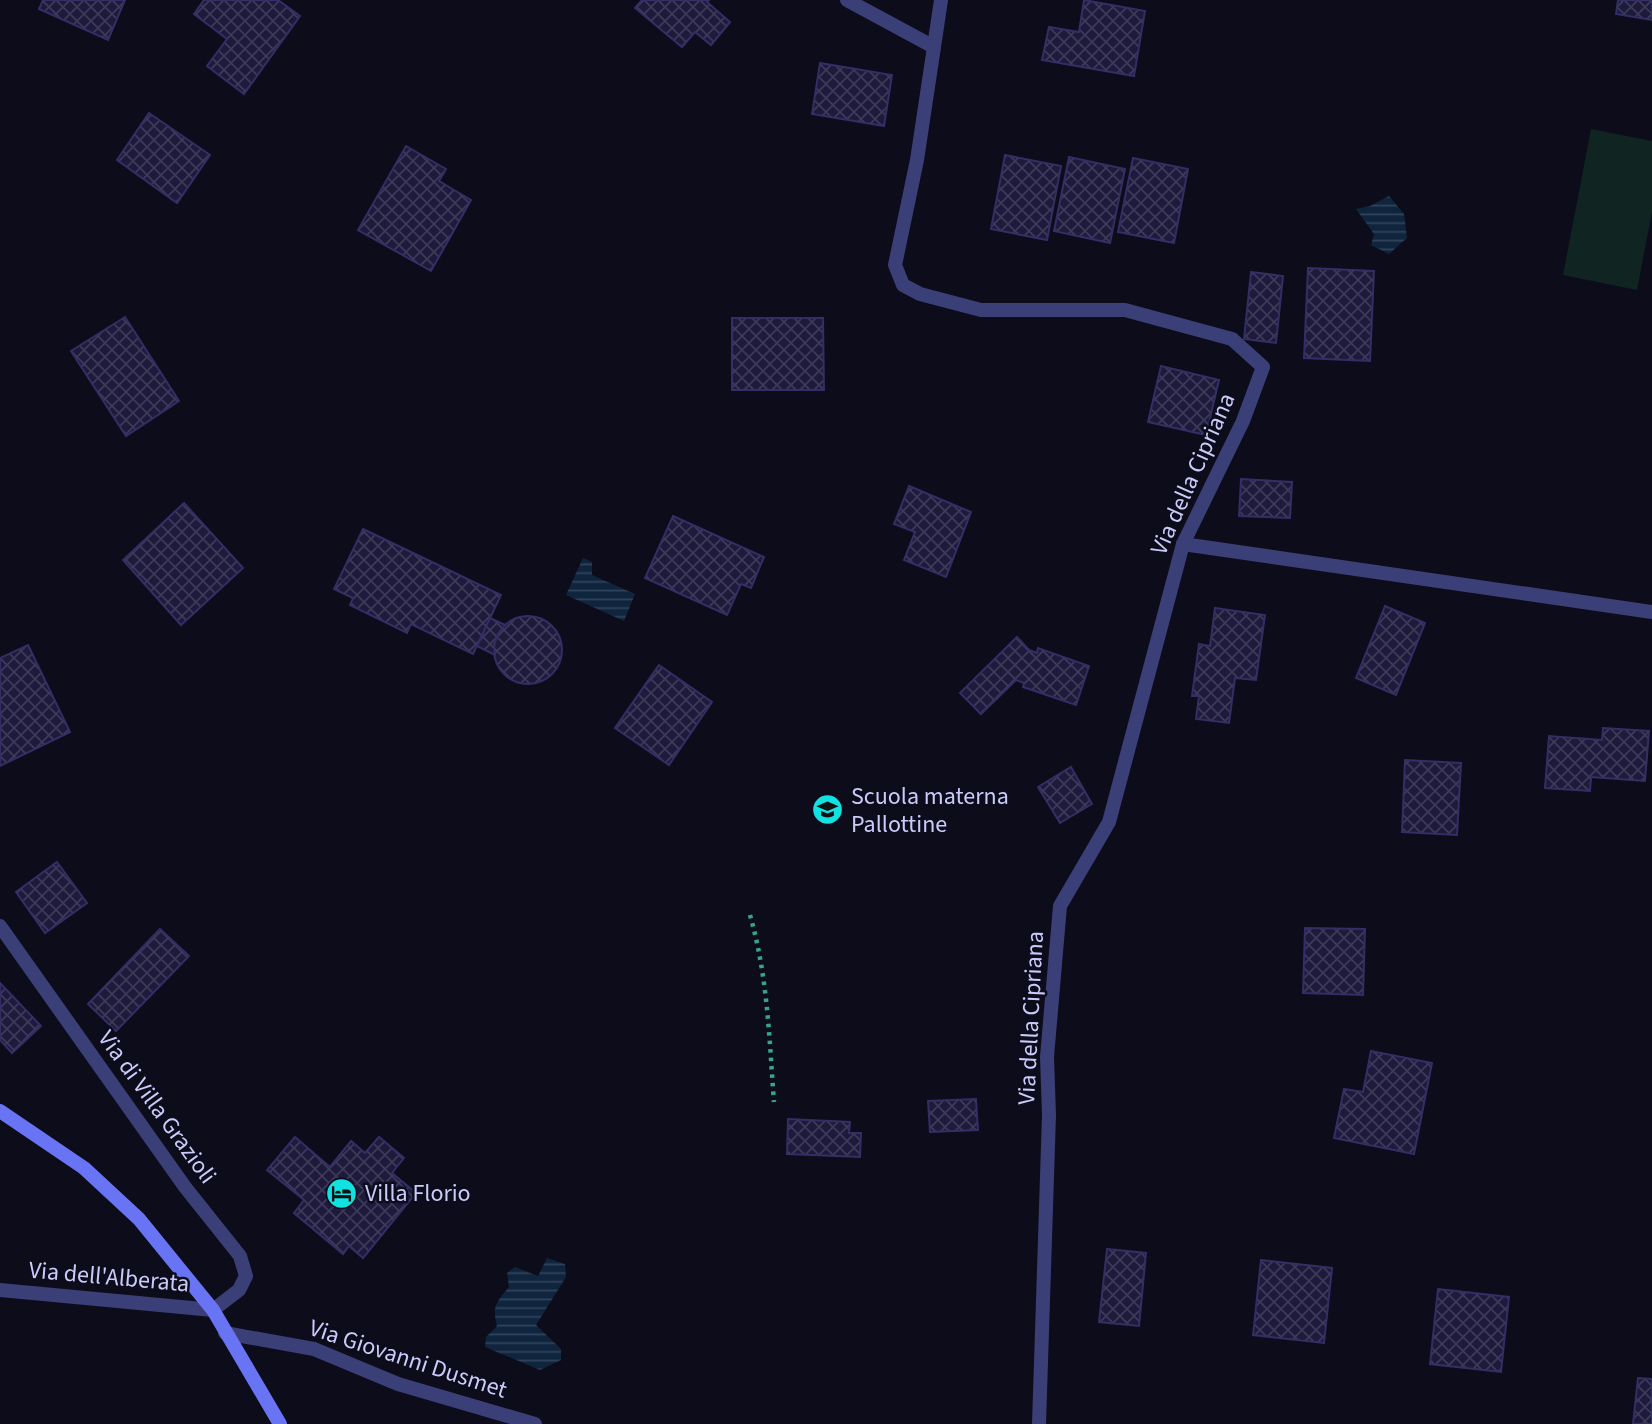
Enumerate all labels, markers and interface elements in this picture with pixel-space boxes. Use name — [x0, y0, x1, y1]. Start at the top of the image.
street label: Via della Cipriana — [1142, 387, 1244, 561]
place label: Scuola materna Pallottine — [851, 779, 1009, 842]
school or university icon: Scuola materna Pallottine — [811, 793, 845, 827]
street label: Via della Cipriana — [1009, 930, 1053, 1106]
street label: Via di Villa Grazioli — [89, 1023, 225, 1191]
hotel icon: Villa Florio — [325, 1176, 359, 1210]
place label: Villa Florio — [365, 1176, 471, 1211]
street label: Via dell'Alberata — [27, 1253, 191, 1301]
street label: Via Giovanni Dusmet — [305, 1311, 511, 1407]

